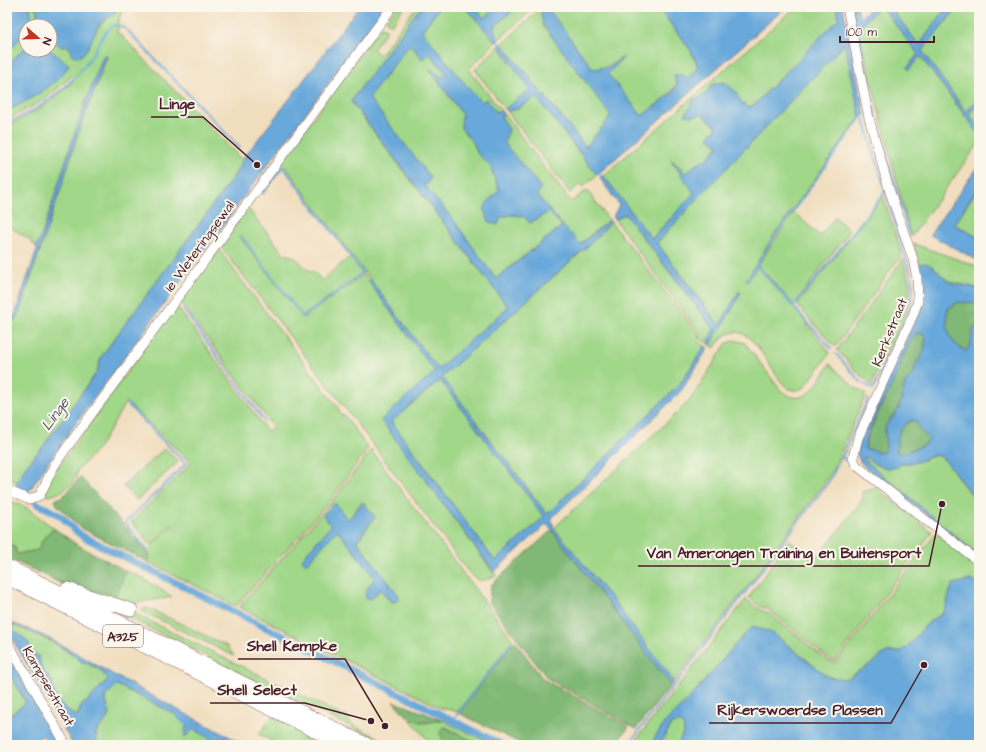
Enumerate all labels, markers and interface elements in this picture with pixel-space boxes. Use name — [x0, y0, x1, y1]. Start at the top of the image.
north arrow — [18, 18, 58, 58]
scale bar — [840, 18, 934, 44]
text: 100 m — [846, 24, 877, 41]
text: N — [39, 35, 55, 47]
callout: Linge — [151, 90, 203, 117]
text: Linge — [159, 94, 195, 117]
street label: 1e Weteringsewal — [160, 197, 240, 296]
street label: Kerkstraat — [867, 295, 913, 370]
water label: Linge — [36, 393, 76, 436]
callout: Van Amerongen Training en Buitensport — [638, 539, 929, 566]
text: Van Amerongen Training en Buitensport — [646, 543, 922, 566]
road number: A325 — [103, 625, 143, 647]
callout: Shell Kempke — [238, 632, 345, 659]
text: Shell Kempke — [246, 636, 337, 657]
street label: Kampsestraat — [17, 643, 79, 730]
callout: Shell Select — [210, 676, 305, 703]
text: Shell Select — [216, 680, 298, 701]
callout: Rijkerswoerdse Plassen — [709, 696, 891, 723]
text: Rijkerswoerdse Plassen — [717, 700, 883, 721]

